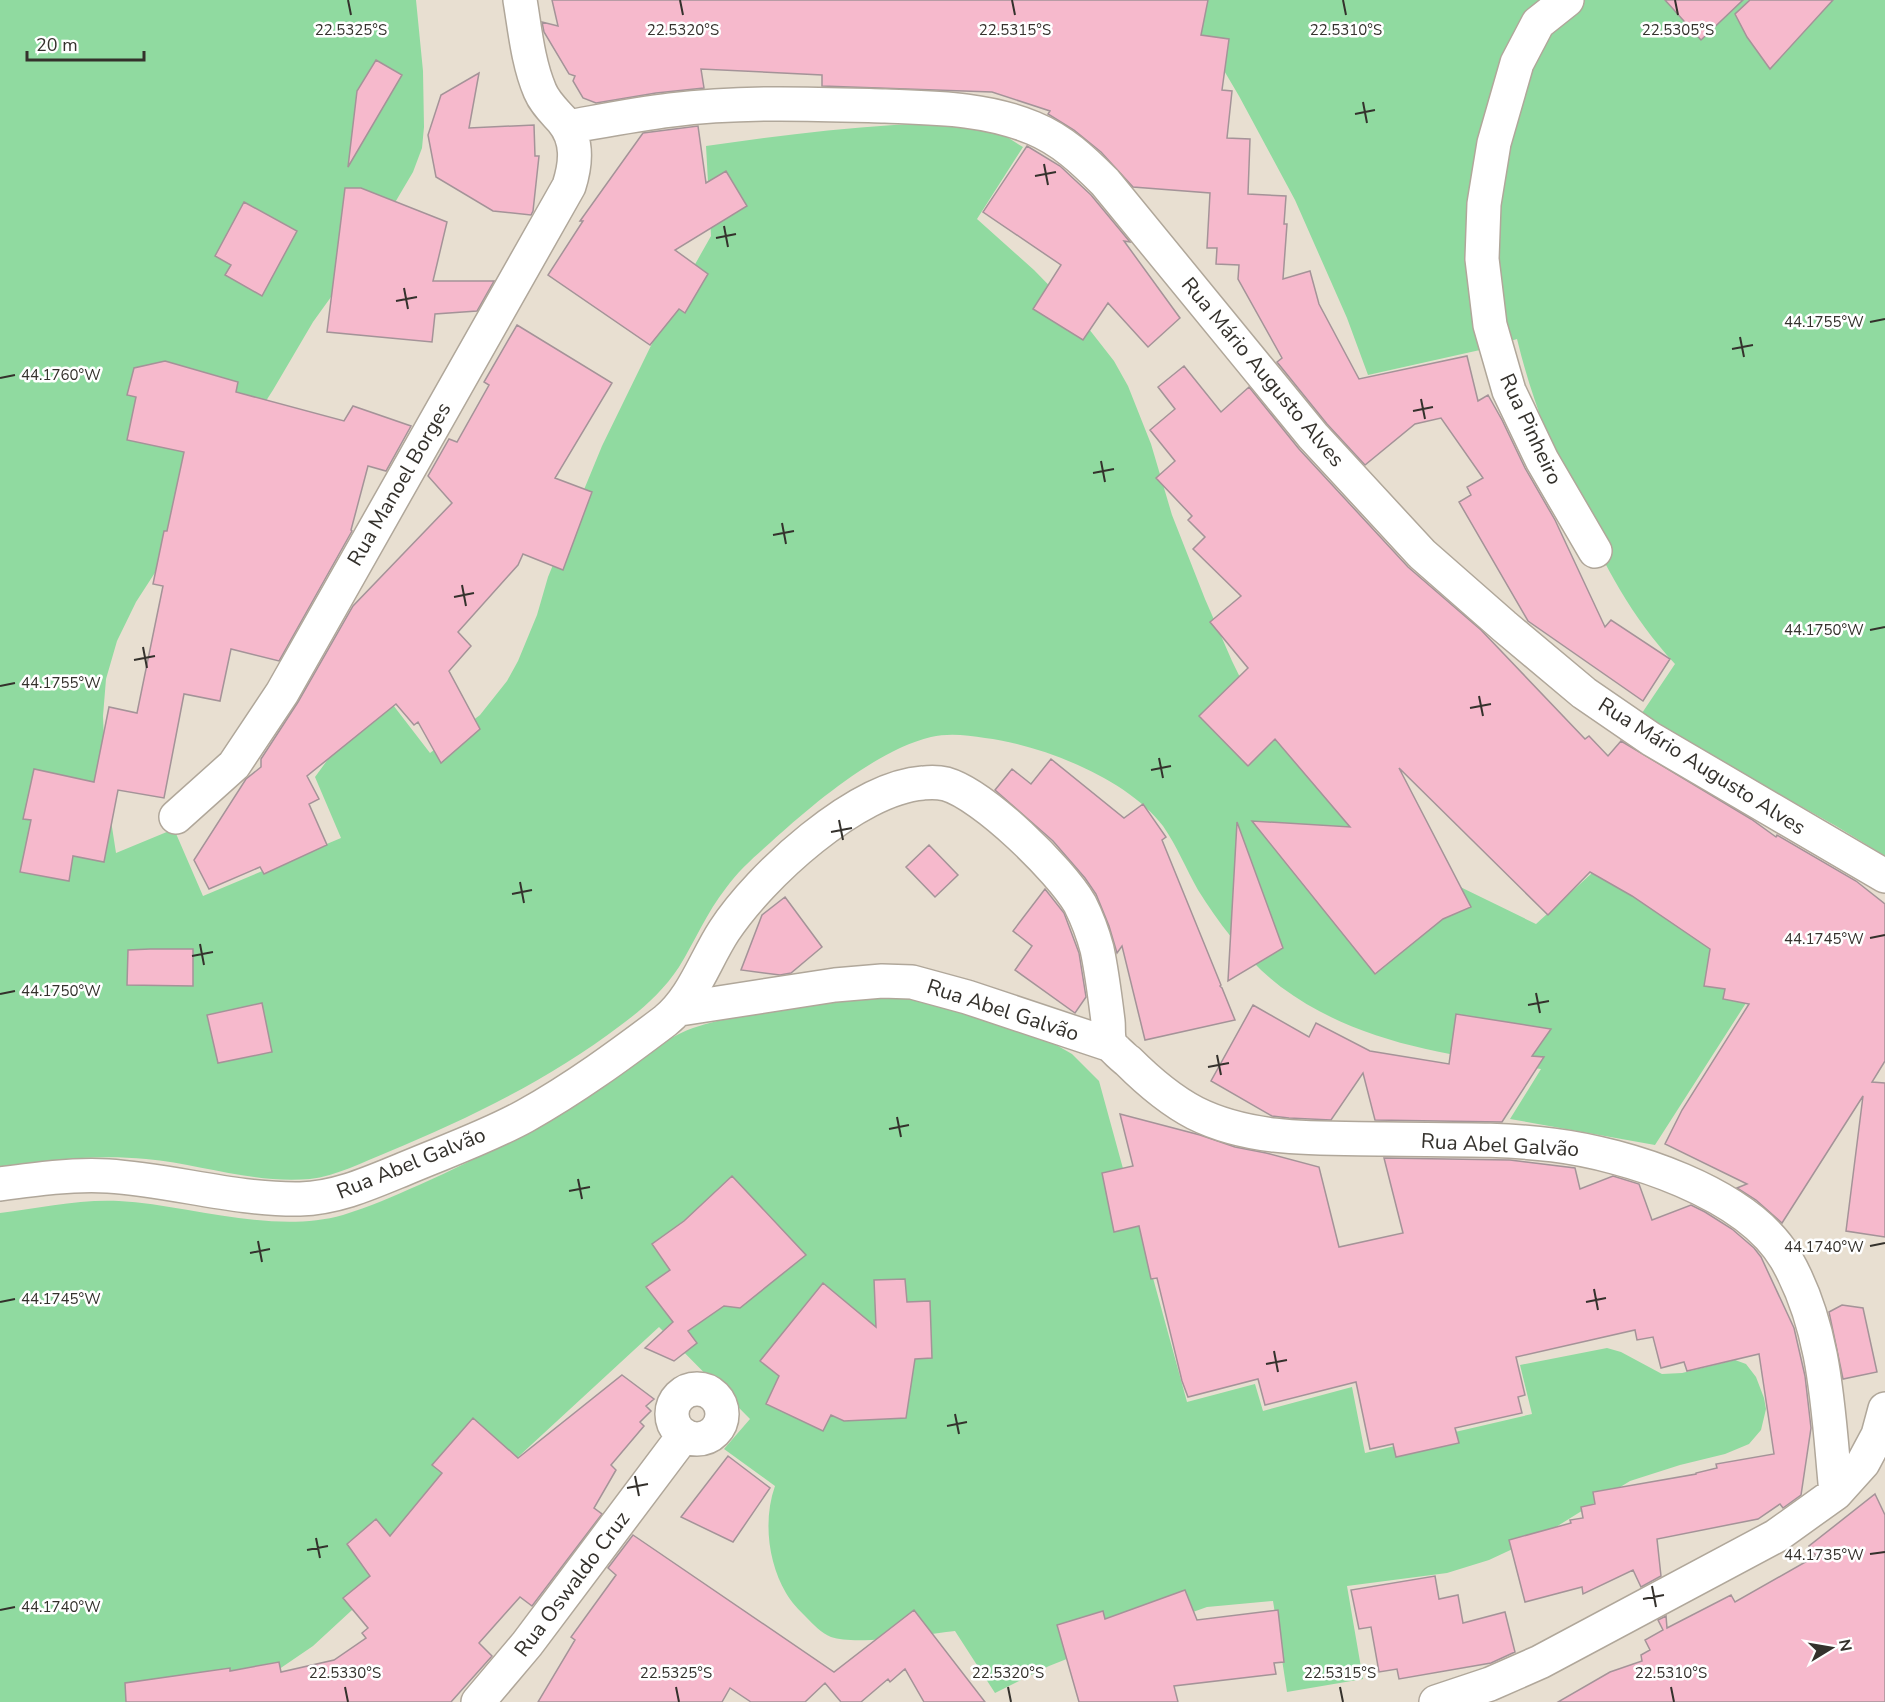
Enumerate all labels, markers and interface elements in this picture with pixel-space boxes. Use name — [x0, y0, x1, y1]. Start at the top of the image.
text: 22.5325°S — [315, 20, 387, 40]
text: 22.5320°S — [647, 20, 719, 40]
text: 22.5315°S — [979, 20, 1051, 40]
text: 22.5310°S — [1310, 20, 1382, 40]
text: 22.5305°S — [1642, 20, 1714, 40]
scale bar — [27, 24, 144, 62]
text: 20 m — [36, 33, 78, 57]
street label: Rua Mário Augusto Alves — [1175, 271, 1351, 473]
text: 44.1755°W — [1784, 312, 1864, 332]
text: 44.1760°W — [21, 365, 101, 385]
street label: Rua Pinheiro — [1493, 369, 1569, 489]
street label: Rua Manoel Borges — [341, 397, 457, 571]
text: 44.1750°W — [1784, 620, 1864, 640]
text: 44.1755°W — [21, 673, 101, 693]
street label: Rua Mário Augusto Alves — [1593, 691, 1811, 841]
text: 44.1745°W — [1784, 929, 1864, 949]
street label: Rua Abel Galvão — [923, 972, 1083, 1048]
text: 44.1750°W — [21, 981, 101, 1001]
street label: Rua Abel Galvão — [332, 1120, 490, 1206]
street label: Rua Abel Galvão — [1420, 1127, 1580, 1163]
text: 44.1740°W — [1784, 1237, 1864, 1257]
text: 44.1745°W — [21, 1289, 101, 1309]
street label: Rua Oswaldo Cruz — [508, 1505, 636, 1663]
text: 44.1735°W — [1784, 1545, 1864, 1565]
text: 44.1740°W — [21, 1597, 101, 1617]
north arrow — [1801, 1618, 1861, 1678]
text: N — [1833, 1637, 1857, 1653]
text: 22.5330°S — [309, 1663, 381, 1683]
text: 22.5325°S — [640, 1663, 712, 1683]
text: 22.5320°S — [972, 1663, 1044, 1683]
text: 22.5315°S — [1304, 1663, 1376, 1683]
text: 22.5310°S — [1635, 1663, 1707, 1683]

